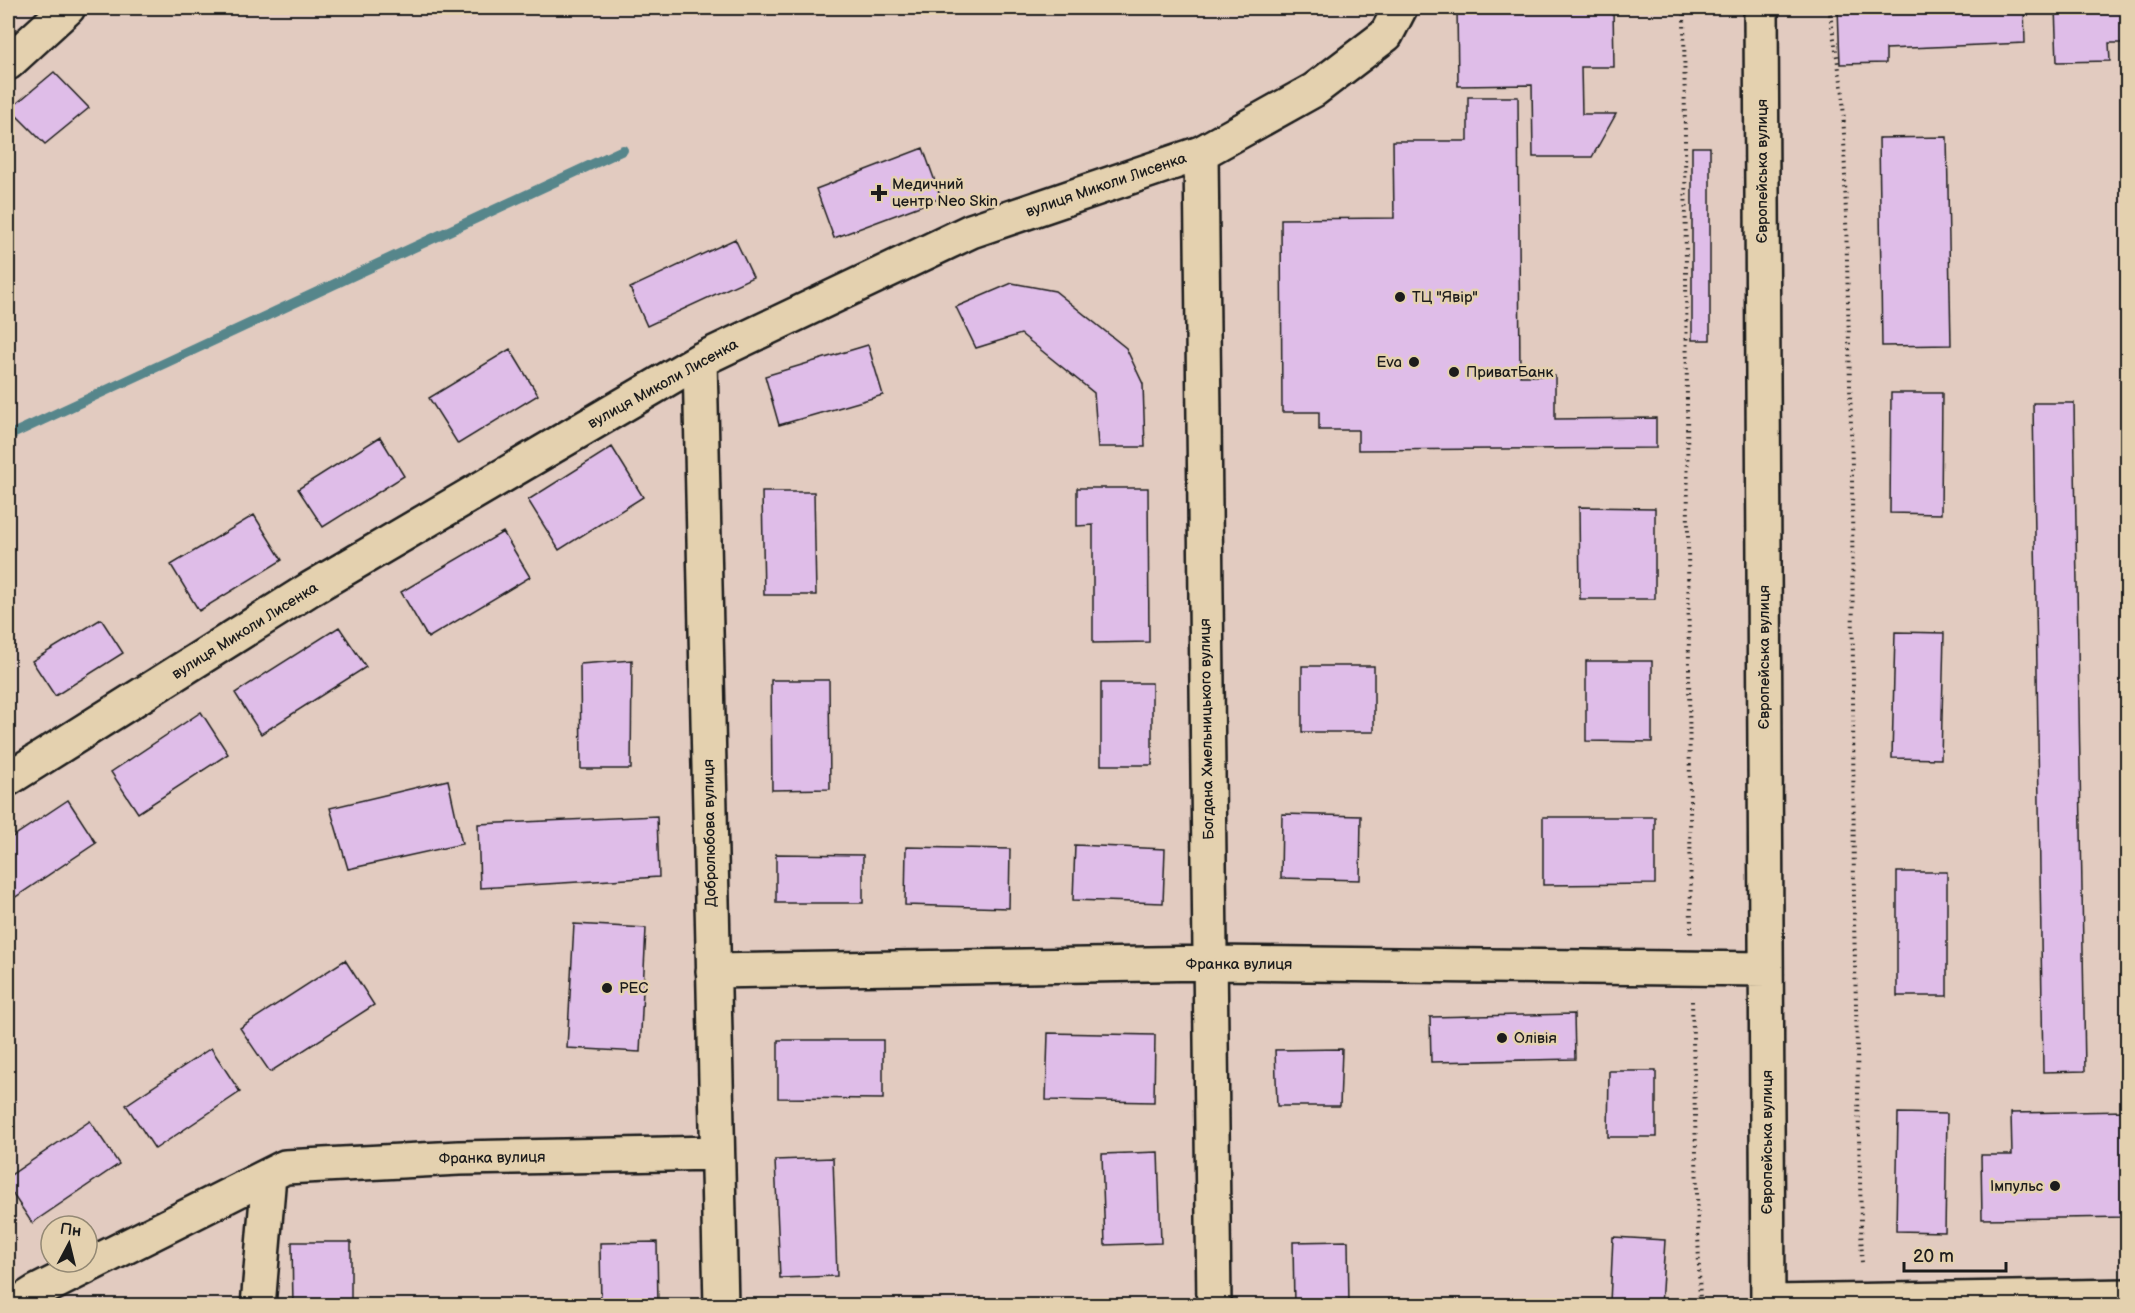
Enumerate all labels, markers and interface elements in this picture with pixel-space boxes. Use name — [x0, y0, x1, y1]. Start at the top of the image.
street label: Європейська вулиця — [1753, 99, 1772, 243]
street label: вулиця Миколи Лисенка — [1023, 148, 1189, 221]
place label: Медичний центр Neo Skin — [892, 175, 998, 211]
marker: Медичний центр Neo Skin — [870, 184, 888, 202]
place label: ТЦ "Явір" — [1412, 288, 1478, 307]
marker: ТЦ "Явір" — [1393, 290, 1407, 304]
street label: вулиця Миколи Лисенка — [585, 335, 742, 433]
place label: Eva — [1377, 353, 1402, 372]
marker: Eva — [1407, 355, 1421, 369]
place label: ПриватБанк — [1466, 363, 1554, 382]
marker: ПриватБанк — [1447, 365, 1461, 379]
street label: вулиця Миколи Лисенка — [168, 578, 322, 684]
street label: Європейська вулиця — [1755, 585, 1774, 729]
street label: Богдана Хмельницького вулиця — [1196, 618, 1218, 840]
street label: Добролюбова вулиця — [699, 759, 721, 907]
street label: Франка вулиця — [1186, 955, 1292, 974]
place label: РЕС — [619, 979, 648, 998]
marker: РЕС — [600, 981, 614, 995]
place label: Олівія — [1514, 1029, 1557, 1048]
marker: Олівія — [1495, 1031, 1509, 1045]
street label: Європейська вулиця — [1758, 1070, 1777, 1214]
street label: Франка вулиця — [438, 1148, 546, 1168]
place label: Імпульс — [1990, 1177, 2044, 1196]
marker: Імпульс — [2048, 1179, 2062, 1193]
north arrow — [39, 1214, 99, 1274]
text: Пн — [59, 1220, 82, 1241]
scale bar — [1904, 1235, 2006, 1273]
text: 20 m — [1913, 1246, 1954, 1267]

